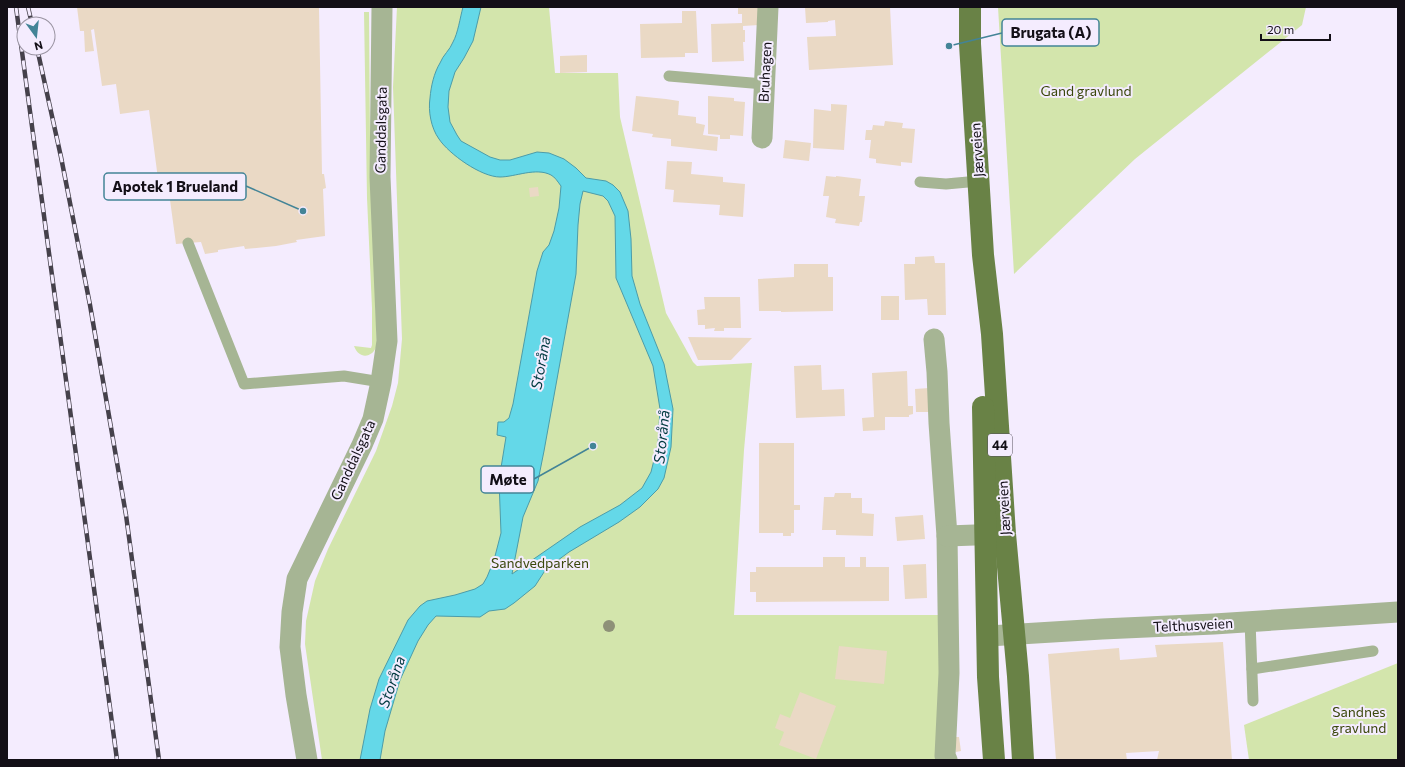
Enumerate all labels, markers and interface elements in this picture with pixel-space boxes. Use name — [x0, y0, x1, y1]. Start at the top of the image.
north arrow — [16, 16, 56, 56]
scale bar — [1261, 16, 1330, 42]
callout: Brugata (A) — [1002, 19, 1099, 46]
text: 20 m — [1267, 22, 1294, 36]
text: Brugata (A) — [1010, 23, 1092, 41]
text: N — [33, 39, 44, 53]
street label: Bruhagen — [754, 41, 775, 103]
park label: Gand gravlund — [1040, 82, 1132, 99]
street label: Ganddalsgata — [371, 86, 390, 174]
street label: Jærveien — [966, 122, 987, 178]
callout: Apotek 1 Brueland — [104, 173, 246, 200]
text: Apotek 1 Brueland — [112, 177, 238, 195]
water label: Storåna — [526, 335, 554, 391]
water label: Storånå — [649, 409, 673, 465]
street label: Ganddalsgata — [326, 417, 379, 503]
road number: 44 — [988, 434, 1012, 456]
callout: Møte — [481, 466, 534, 493]
text: Møte — [489, 470, 527, 488]
street label: Jærveien — [994, 480, 1013, 536]
park label: Sandvedparken — [491, 554, 589, 571]
street label: Telthusveien — [1153, 614, 1233, 635]
water label: Storåna — [374, 653, 408, 710]
park label: Sandnes gravlund — [1332, 703, 1386, 736]

